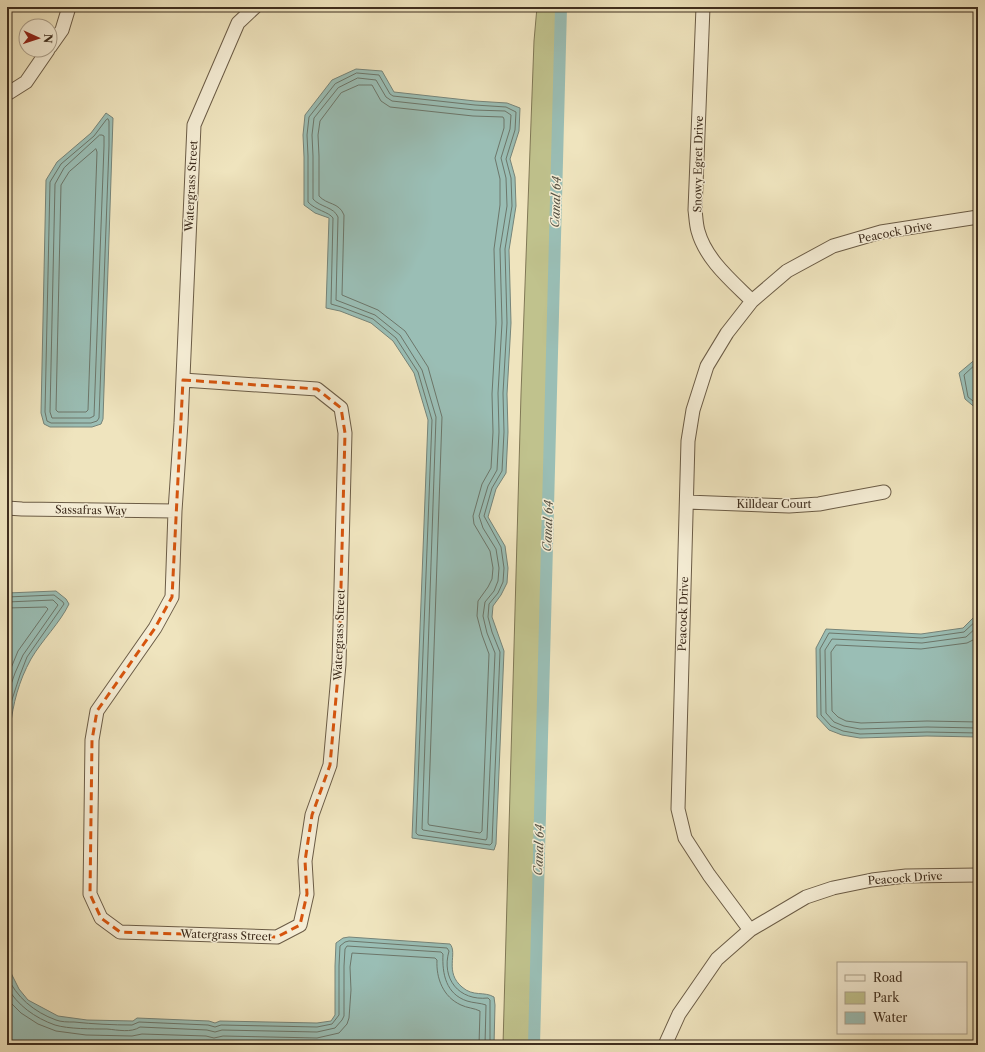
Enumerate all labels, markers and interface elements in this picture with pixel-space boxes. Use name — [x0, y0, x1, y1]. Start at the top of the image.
north arrow — [18, 18, 58, 58]
text: N — [41, 33, 55, 44]
street label: Snowy Egret Drive — [690, 115, 706, 213]
street label: Watergrass Street — [182, 140, 200, 233]
water label: Canal 64 — [547, 175, 564, 228]
street label: Peacock Drive — [857, 218, 933, 246]
street label: Killdear Court — [737, 497, 812, 511]
water label: Canal 64 — [539, 499, 556, 552]
street label: Sassafras Way — [55, 502, 128, 518]
street label: Peacock Drive — [675, 576, 691, 652]
street label: Watergrass Street — [330, 589, 348, 682]
water label: Canal 64 — [530, 823, 547, 876]
street label: Peacock Drive — [867, 868, 943, 888]
street label: Watergrass Street — [179, 926, 272, 944]
legend — [837, 962, 967, 1034]
text: Road — [873, 970, 903, 985]
text: Park — [873, 990, 900, 1005]
text: Water — [872, 1010, 907, 1025]

